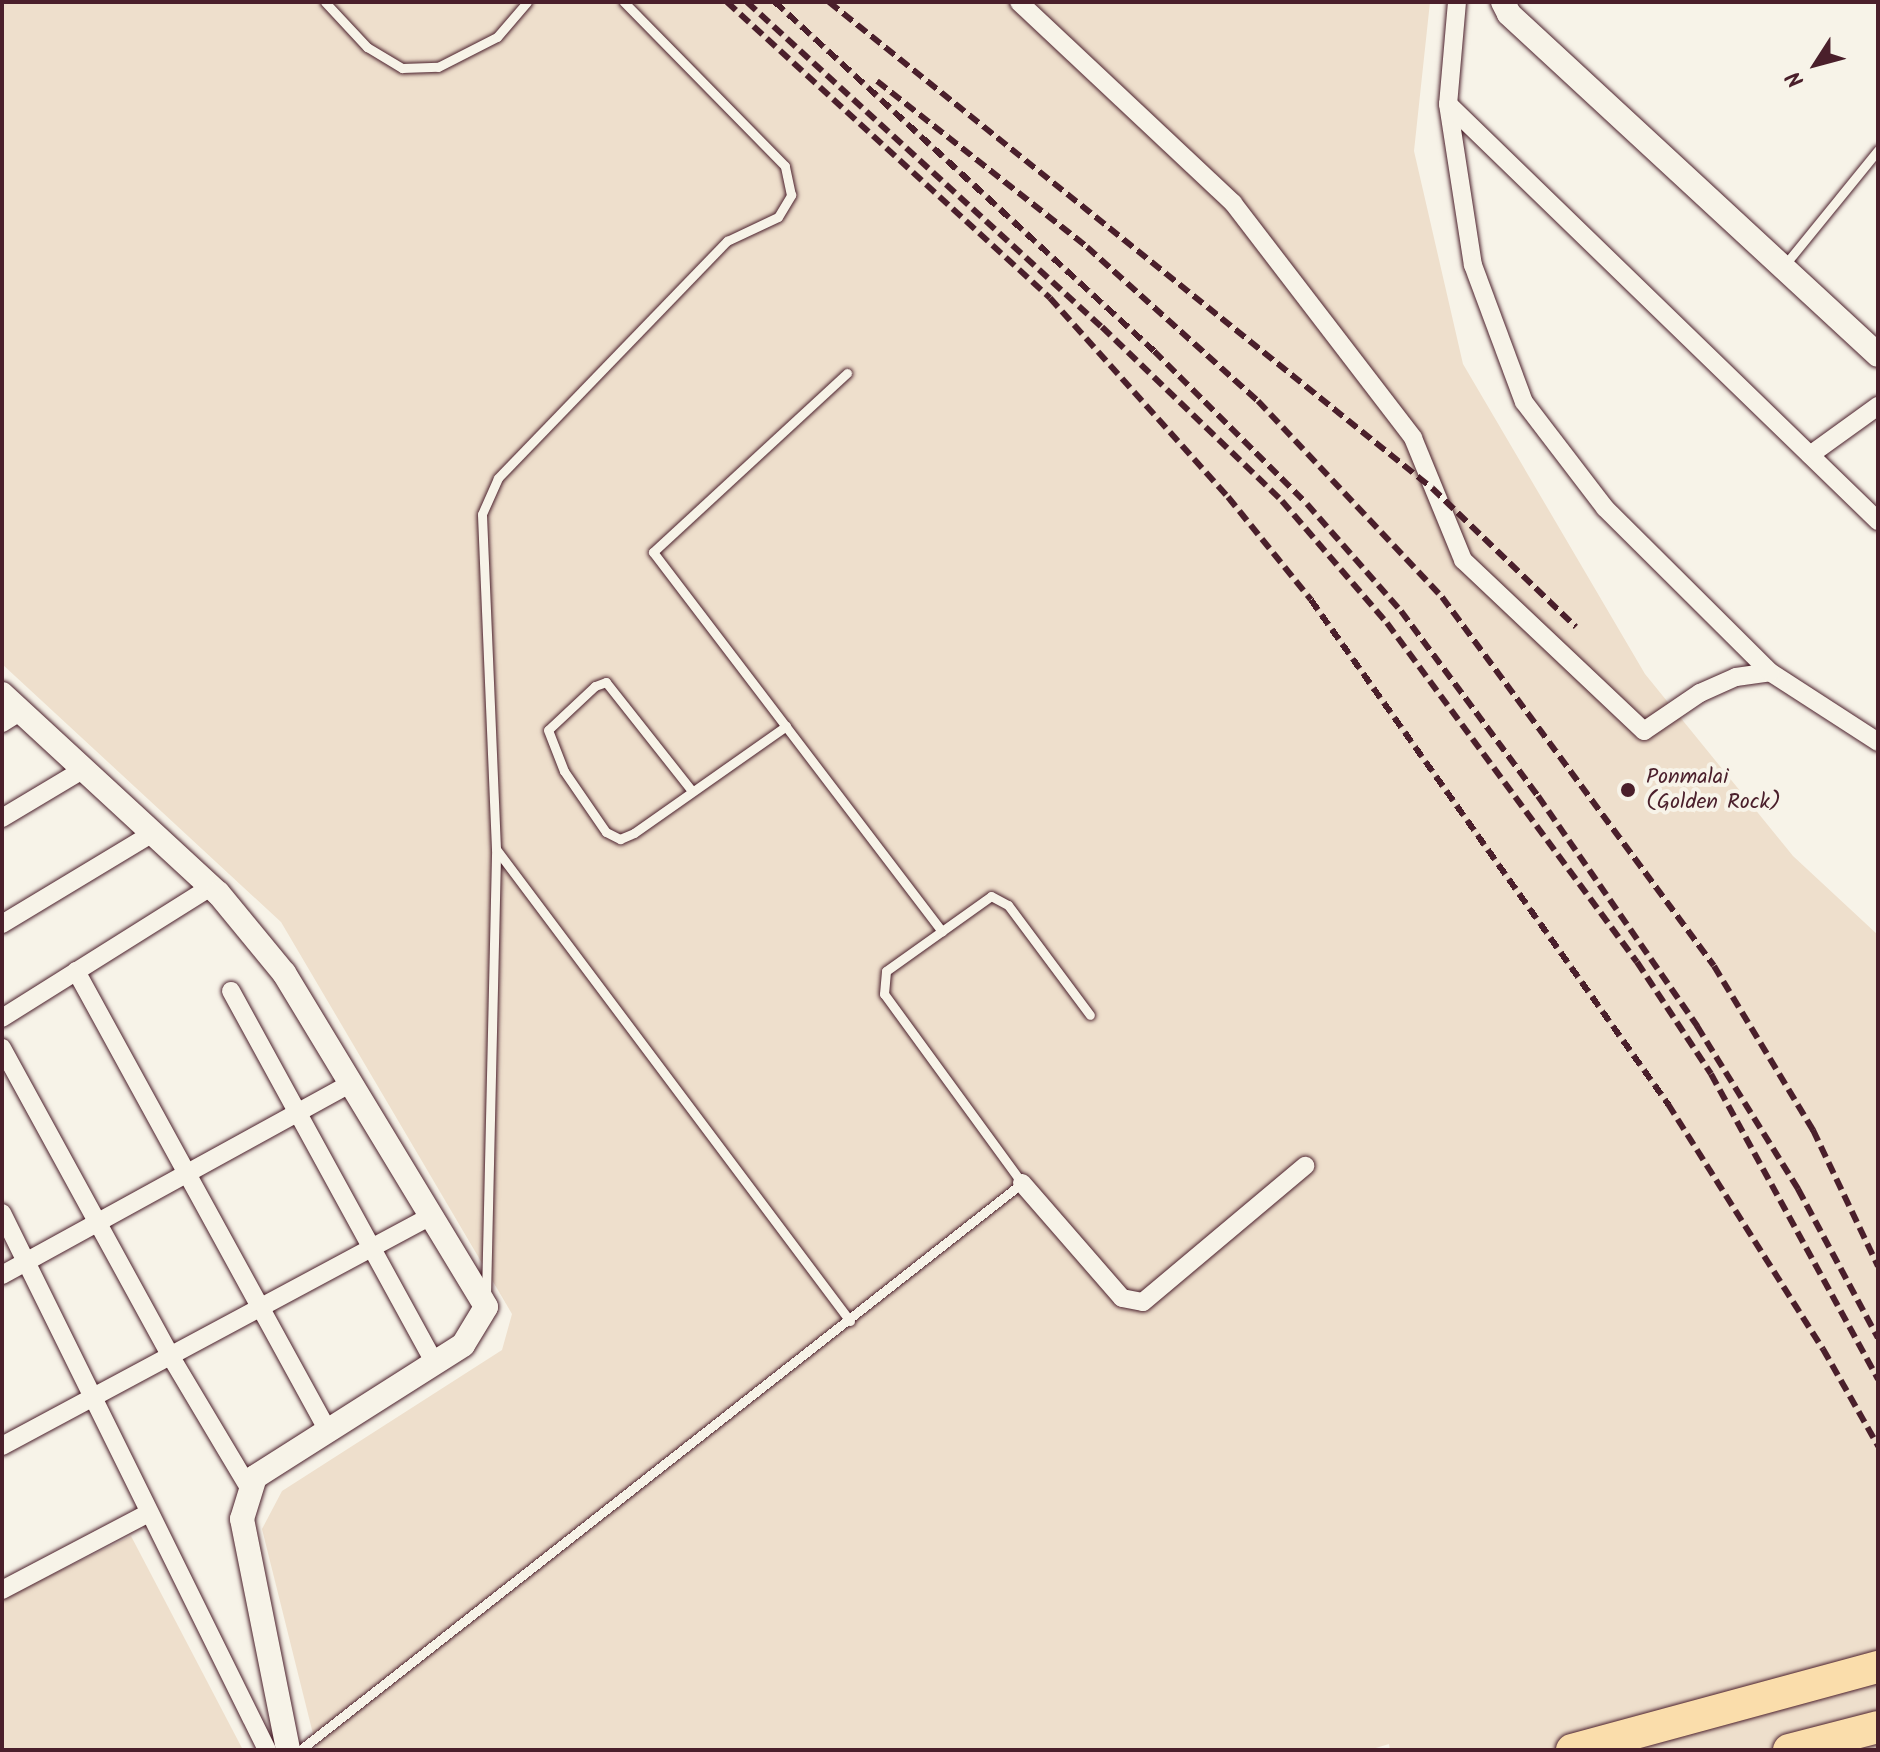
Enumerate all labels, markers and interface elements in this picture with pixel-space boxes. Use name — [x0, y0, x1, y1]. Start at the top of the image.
north arrow — [1776, 24, 1856, 104]
text: N — [1778, 63, 1814, 94]
place label: Ponmalai (Golden Rock) — [1646, 764, 1781, 816]
marker: Ponmalai (Golden Rock) — [1617, 779, 1639, 801]

